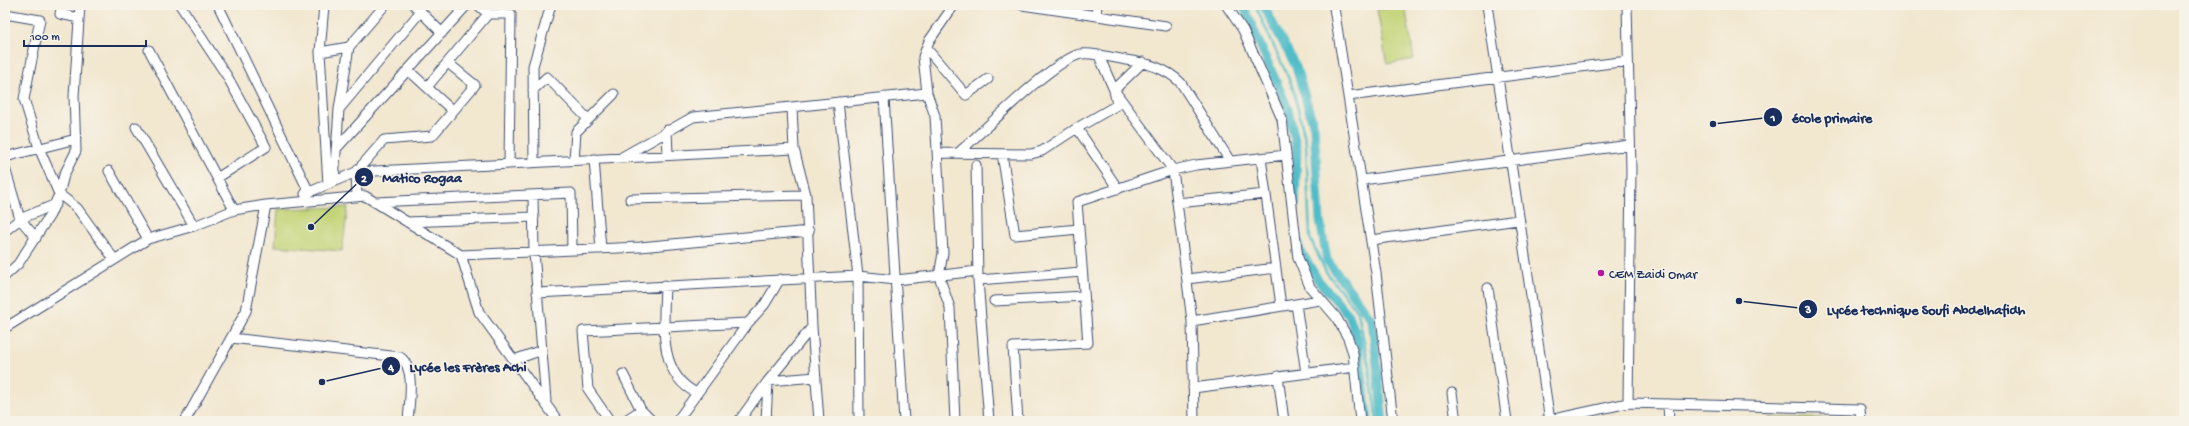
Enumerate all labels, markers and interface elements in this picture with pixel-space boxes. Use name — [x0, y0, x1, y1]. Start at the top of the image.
scale bar — [24, 22, 146, 48]
text: 100 m — [29, 31, 60, 45]
callout: école primaire — [1763, 104, 1880, 130]
text: école primaire — [1791, 111, 1873, 128]
text: 1 — [1770, 112, 1776, 126]
callout: Matico Rogaa — [354, 164, 469, 190]
text: Matico Rogaa — [382, 171, 463, 188]
text: 2 — [361, 173, 367, 187]
marker: CEM Zaidi Omar — [1596, 268, 1606, 278]
place label: CEM Zaidi Omar — [1609, 268, 1698, 283]
callout: Lycée technique Soufi Abdelhafidh — [1798, 296, 2033, 322]
text: Lycée technique Soufi Abdelhafidh — [1827, 303, 2026, 320]
text: 3 — [1804, 304, 1811, 318]
callout: Lycée les Frères Achi — [381, 353, 534, 379]
text: Lycée les Frères Achi — [410, 360, 526, 377]
text: 4 — [387, 362, 394, 376]

